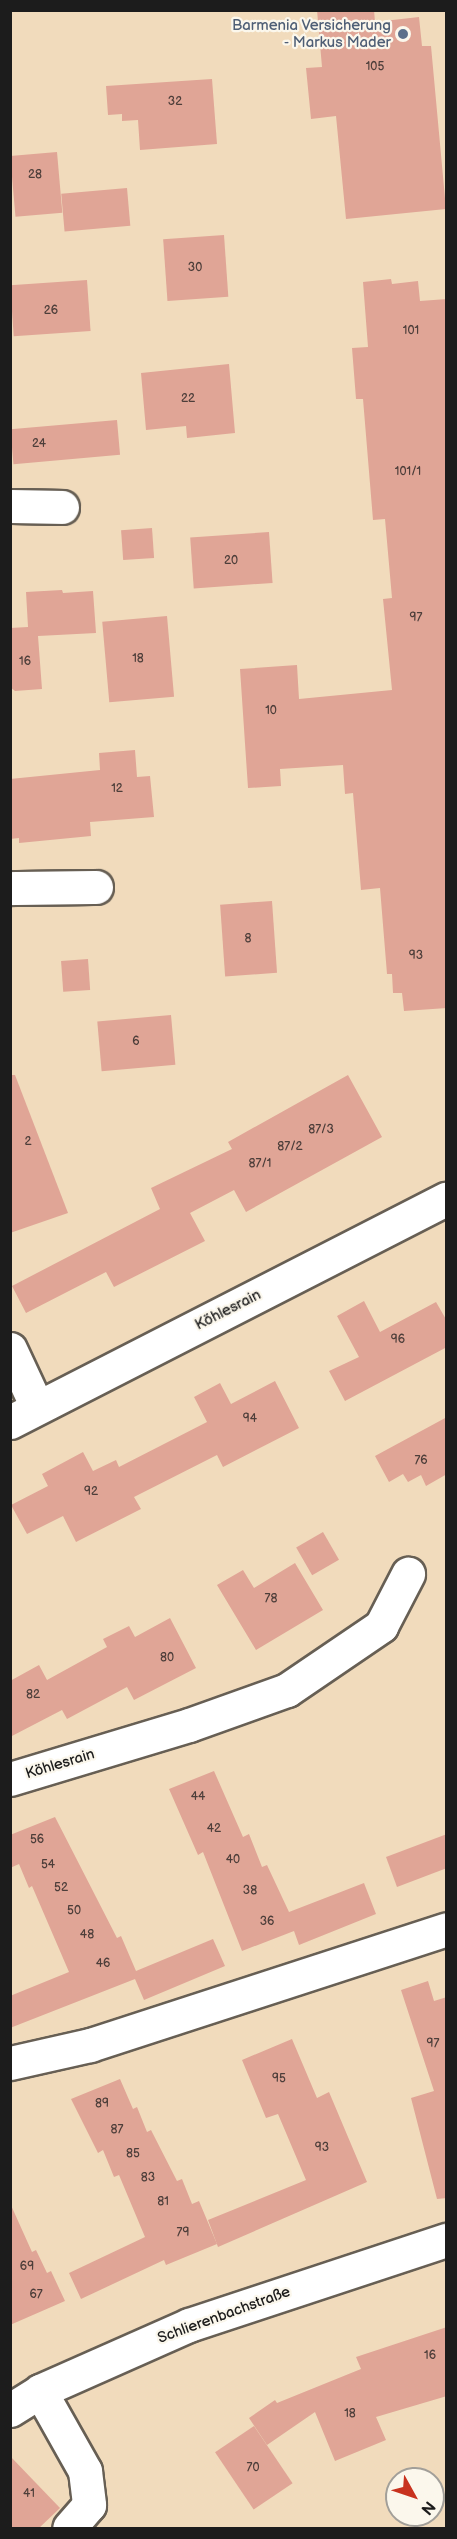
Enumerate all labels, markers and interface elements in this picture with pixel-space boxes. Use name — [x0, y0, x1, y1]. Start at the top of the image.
place label: Barmenia Versicherung - Markus Mader — [232, 16, 391, 51]
marker: Barmenia Versicherung - Markus Mader — [396, 27, 410, 41]
house number: 105 — [366, 60, 384, 74]
house number: 32 — [168, 95, 182, 109]
house number: 28 — [28, 168, 42, 182]
house number: 30 — [188, 261, 202, 275]
house number: 26 — [44, 304, 58, 318]
house number: 101 — [403, 324, 419, 338]
house number: 22 — [181, 392, 195, 406]
house number: 24 — [32, 437, 46, 451]
house number: 101/1 — [395, 465, 421, 479]
house number: 20 — [224, 554, 238, 568]
house number: 97 — [410, 611, 422, 625]
house number: 18 — [132, 652, 144, 666]
house number: 16 — [19, 655, 31, 669]
house number: 10 — [265, 704, 277, 718]
house number: 12 — [111, 782, 123, 796]
house number: 8 — [245, 932, 251, 946]
house number: 93 — [409, 949, 423, 963]
house number: 6 — [132, 1035, 140, 1049]
house number: 87/3 — [308, 1123, 334, 1137]
house number: 2 — [24, 1135, 32, 1149]
house number: 87/2 — [277, 1140, 303, 1154]
house number: 87/1 — [249, 1157, 271, 1171]
street label: Köhlesrain — [192, 1286, 264, 1334]
house number: 96 — [391, 1333, 405, 1347]
house number: 94 — [243, 1412, 257, 1426]
house number: 76 — [414, 1454, 428, 1468]
house number: 92 — [84, 1485, 98, 1499]
house number: 78 — [265, 1592, 277, 1606]
house number: 80 — [160, 1651, 174, 1665]
house number: 82 — [26, 1688, 40, 1702]
street label: Köhlesrain — [23, 1745, 97, 1783]
house number: 44 — [191, 1790, 205, 1804]
house number: 42 — [207, 1822, 221, 1836]
house number: 56 — [30, 1833, 44, 1847]
house number: 40 — [226, 1853, 240, 1867]
house number: 54 — [41, 1858, 55, 1872]
house number: 52 — [54, 1881, 68, 1895]
house number: 38 — [243, 1884, 257, 1898]
house number: 50 — [67, 1904, 81, 1918]
house number: 36 — [260, 1915, 274, 1929]
house number: 48 — [80, 1928, 94, 1942]
house number: 46 — [96, 1957, 110, 1971]
house number: 97 — [427, 2037, 439, 2051]
house number: 95 — [272, 2072, 286, 2086]
house number: 89 — [95, 2097, 109, 2111]
house number: 87 — [111, 2123, 123, 2137]
house number: 93 — [315, 2141, 329, 2155]
house number: 85 — [126, 2147, 140, 2161]
house number: 83 — [141, 2171, 155, 2185]
house number: 81 — [157, 2195, 169, 2209]
house number: 79 — [177, 2226, 189, 2240]
house number: 69 — [20, 2260, 34, 2274]
street label: Schlierenbachstraße — [155, 2283, 293, 2347]
house number: 67 — [29, 2288, 43, 2302]
house number: 16 — [424, 2349, 436, 2363]
house number: 18 — [344, 2407, 356, 2421]
house number: 70 — [247, 2461, 259, 2475]
north arrow — [385, 2467, 445, 2527]
house number: 41 — [23, 2487, 35, 2501]
text: N — [416, 2497, 439, 2518]

